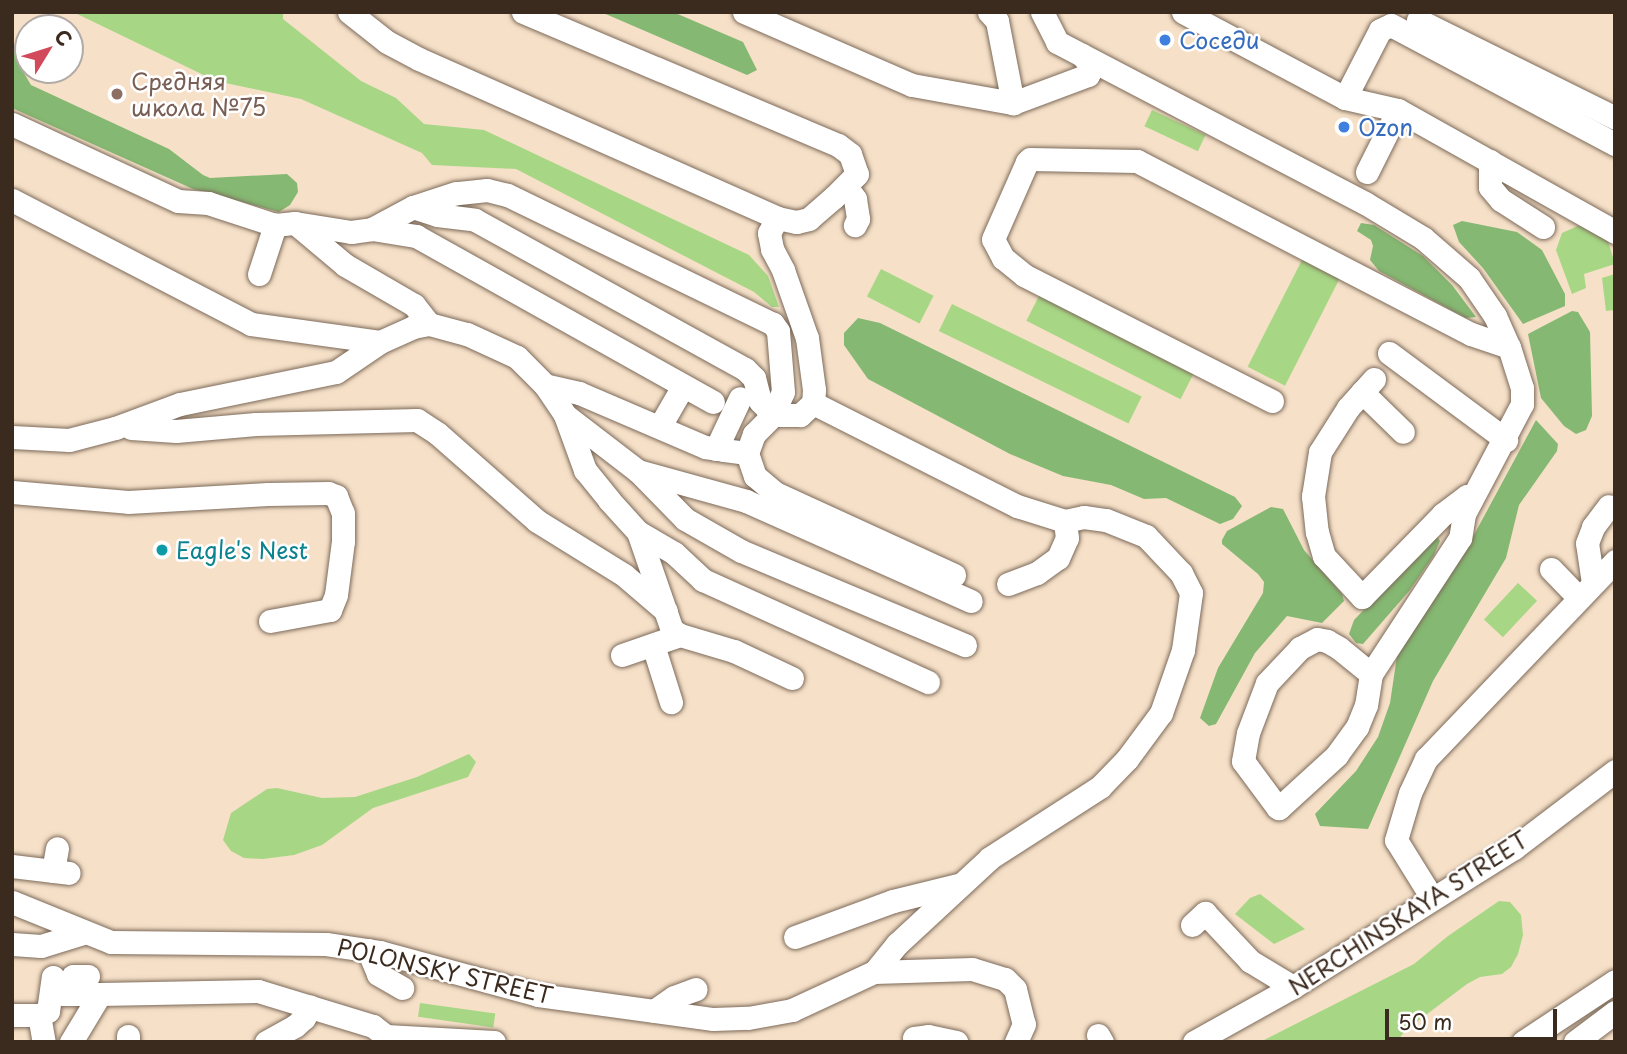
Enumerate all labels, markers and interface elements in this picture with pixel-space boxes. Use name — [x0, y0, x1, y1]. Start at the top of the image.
north arrow — [14, 14, 84, 84]
text: С — [49, 23, 79, 52]
place label: Соседи — [1179, 26, 1260, 54]
marker: Соседи — [1157, 32, 1173, 48]
place label: Средняя школа №75 — [131, 67, 267, 121]
marker: Средняя школа №75 — [109, 86, 125, 102]
place label: Ozon — [1358, 113, 1413, 141]
marker: Ozon — [1336, 119, 1352, 135]
place label: Eagle's Nest — [176, 536, 308, 564]
marker: Eagle's Nest — [154, 542, 170, 558]
street label: NERCHINSKAYA STREET — [1282, 824, 1534, 1002]
street label: POLONSKY STREET — [334, 933, 556, 1009]
scale bar — [1389, 995, 1560, 1038]
text: 50 m — [1398, 1005, 1452, 1037]

